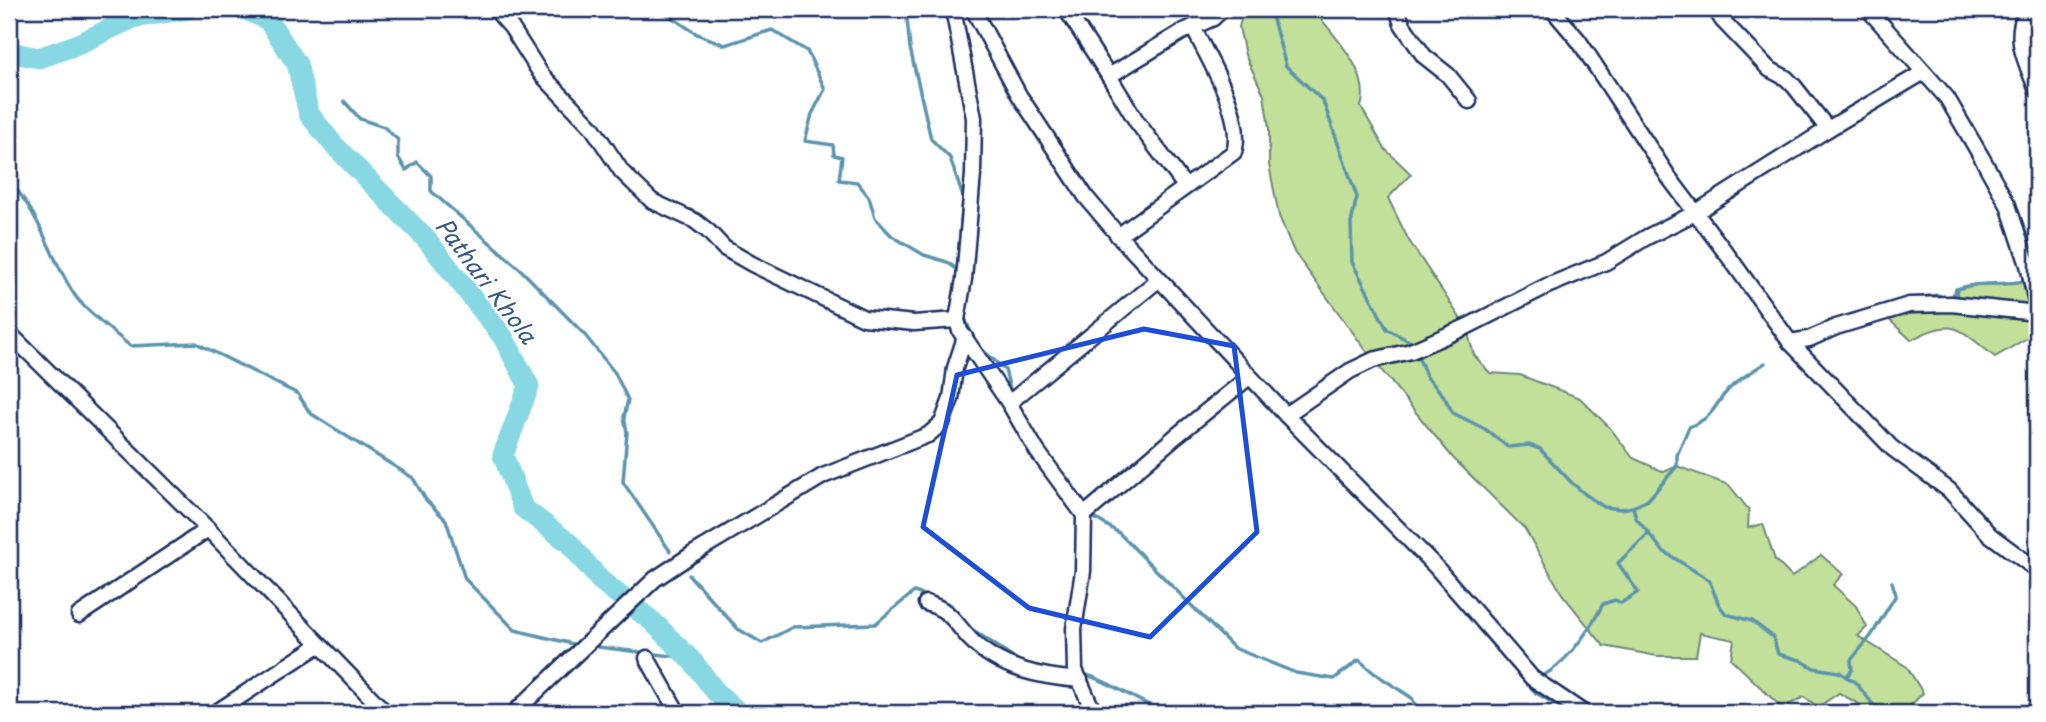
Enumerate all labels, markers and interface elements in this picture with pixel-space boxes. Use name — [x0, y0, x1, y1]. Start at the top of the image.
water label: Pathari Khola — [428, 210, 547, 351]

